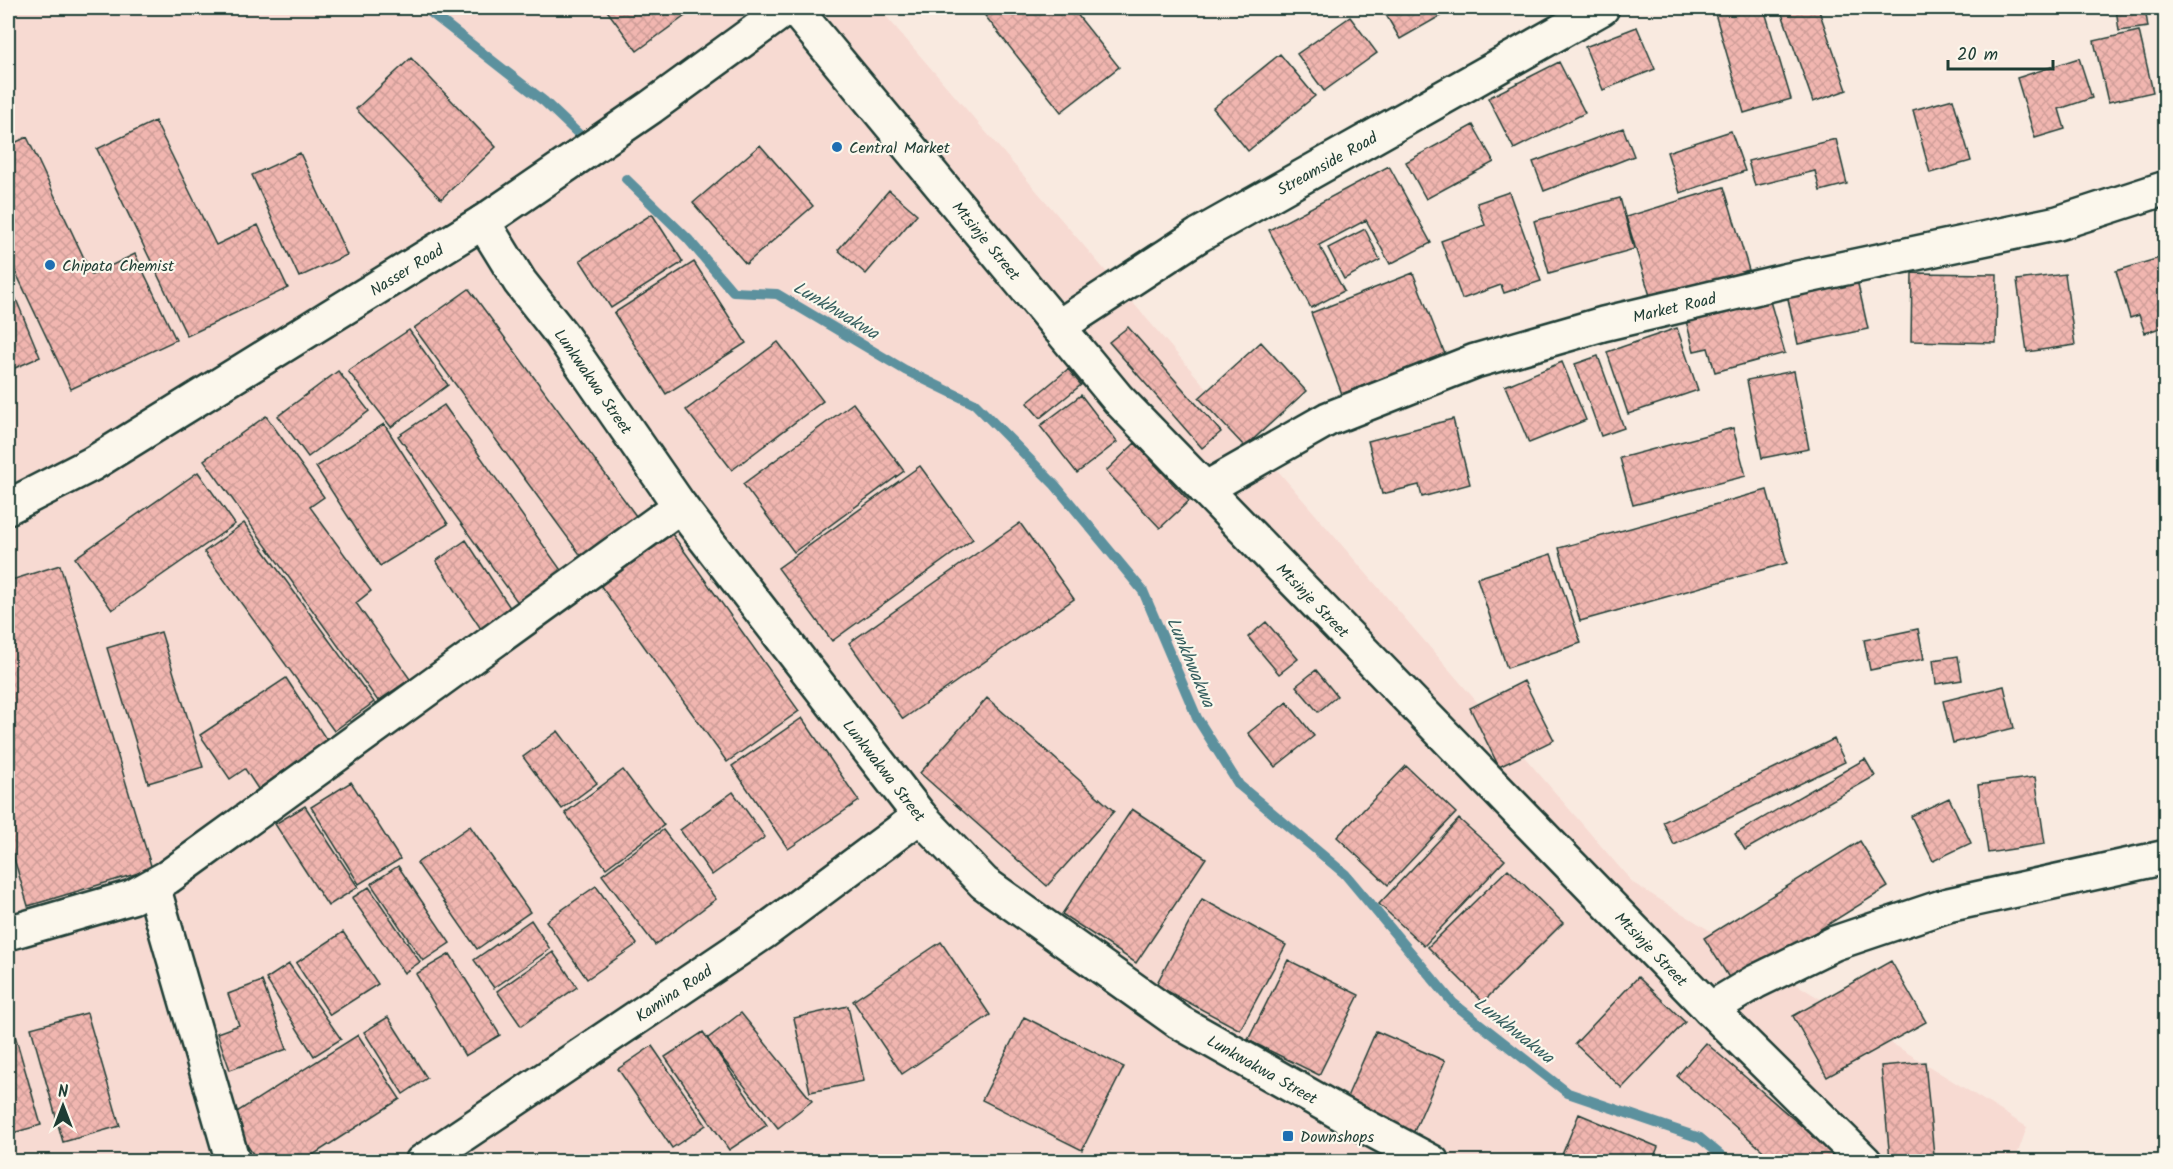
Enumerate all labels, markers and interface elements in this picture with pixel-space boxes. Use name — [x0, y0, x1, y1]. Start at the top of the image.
scale bar — [1948, 33, 2053, 71]
text: 20 m — [1957, 41, 1998, 70]
street label: Streamside Road — [1273, 126, 1383, 203]
place label: Central Market — [849, 136, 951, 161]
marker: Central Market — [830, 140, 844, 154]
street label: Mtsinje Street — [945, 196, 1026, 287]
street label: Nasser Road — [365, 238, 450, 303]
place label: Chipata Chemist — [62, 254, 175, 279]
marker: Chipata Chemist — [43, 258, 57, 272]
water label: Lunkhwakwa — [787, 274, 885, 349]
street label: Market Road — [1630, 286, 1720, 331]
street label: Lunkwakwa Street — [547, 324, 638, 441]
street label: Mtsinje Street — [1270, 558, 1355, 645]
water label: Lunkhwakwa — [1158, 613, 1222, 714]
street label: Lunkwakwa Street — [836, 715, 931, 829]
street label: Mtsinje Street — [1608, 907, 1694, 994]
street label: Kamina Road — [631, 959, 719, 1029]
water label: Lunkhwakwa — [1466, 990, 1561, 1073]
street label: Lunkwakwa Street — [1202, 1029, 1323, 1112]
north arrow — [33, 1076, 93, 1136]
text: N — [58, 1080, 68, 1105]
place label: Downshops — [1300, 1125, 1374, 1150]
marker: Downshops — [1281, 1129, 1295, 1143]

